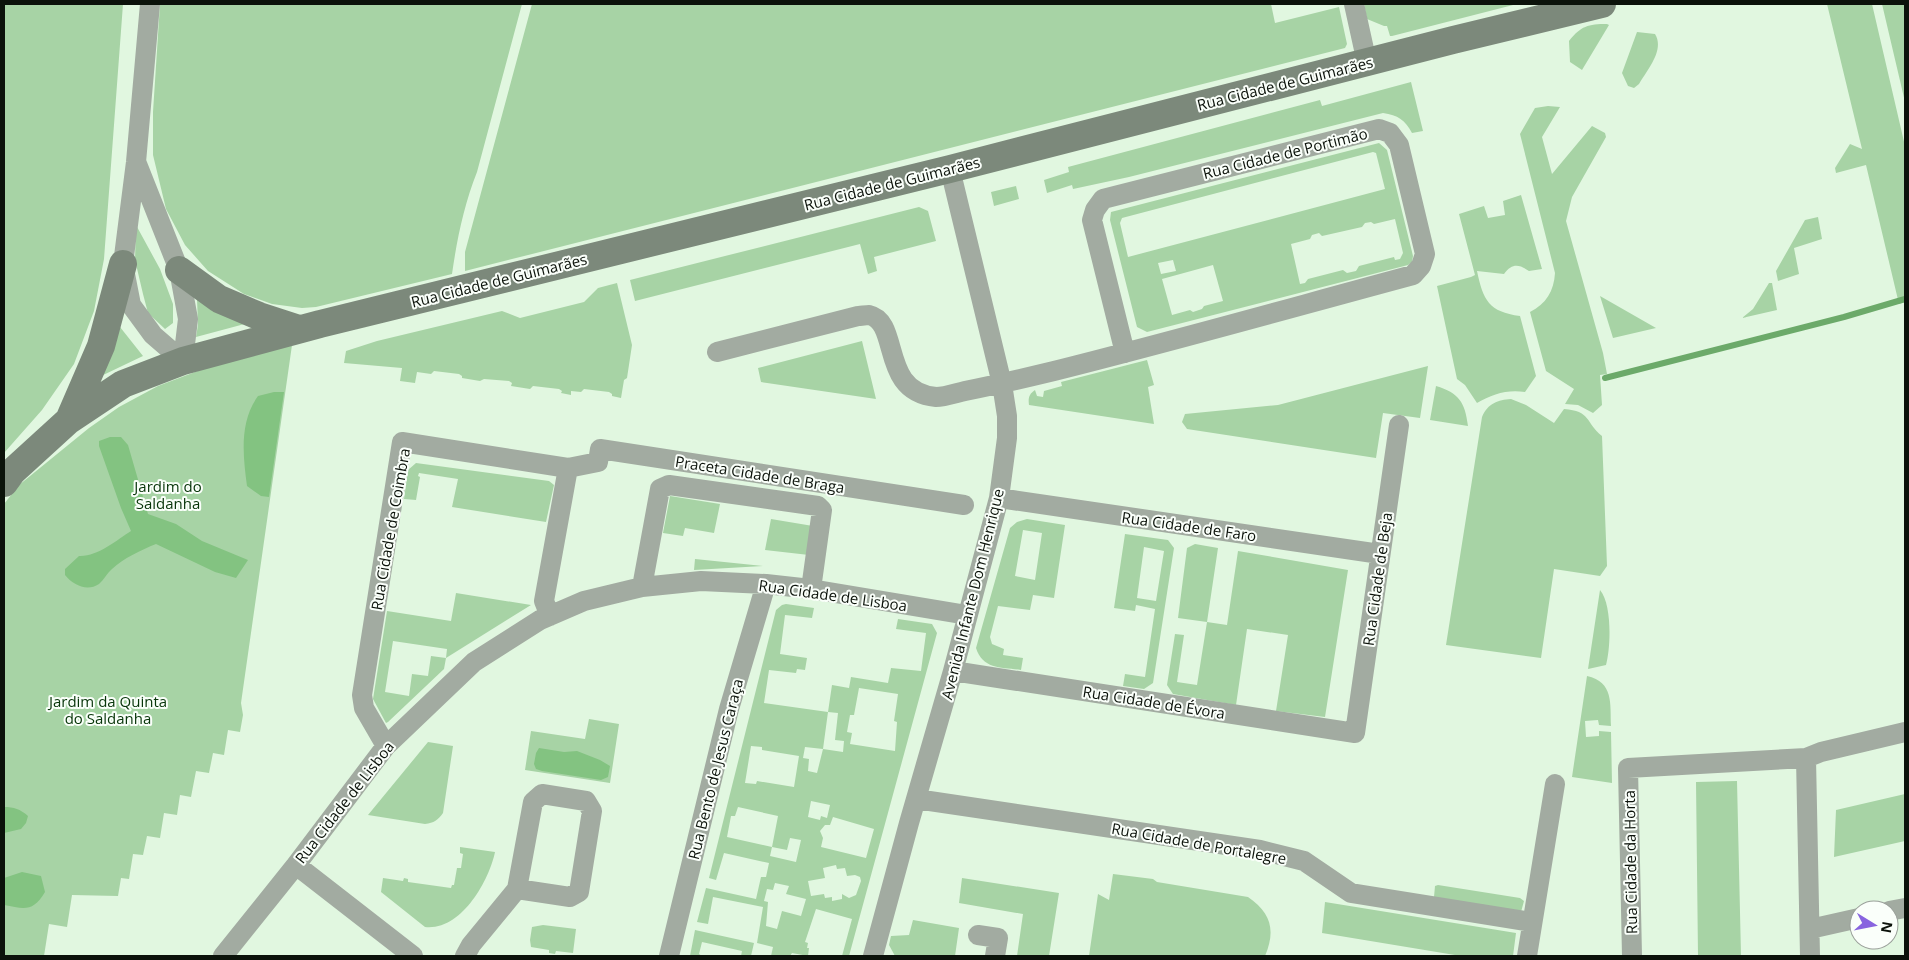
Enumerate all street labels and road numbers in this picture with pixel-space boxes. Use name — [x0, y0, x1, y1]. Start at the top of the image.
street label: Rua Cidade de Guimarães — [1195, 51, 1375, 115]
street label: Rua Cidade de Portimão — [1201, 123, 1369, 183]
street label: Rua Cidade de Guimarães — [802, 151, 982, 215]
street label: Rua Cidade de Guimarães — [409, 248, 589, 312]
street label: Rua Cidade de Coimbra — [366, 446, 414, 612]
street label: Praceta Cidade de Braga — [674, 451, 846, 497]
street label: Avenida Infante Dom Henrique — [936, 487, 1008, 701]
street label: Rua Cidade de Faro — [1120, 507, 1258, 545]
street label: Rua Cidade de Beja — [1358, 511, 1396, 647]
street label: Rua Cidade de Lisboa — [757, 575, 909, 615]
street label: Rua Bento de Jesus Caraça — [683, 677, 747, 861]
street label: Rua Cidade de Évora — [1081, 681, 1227, 723]
street label: Rua Cidade de Lisboa — [290, 737, 398, 867]
street label: Rua Cidade da Horta — [1619, 790, 1641, 934]
street label: Rua Cidade de Portalegre — [1110, 818, 1288, 868]

